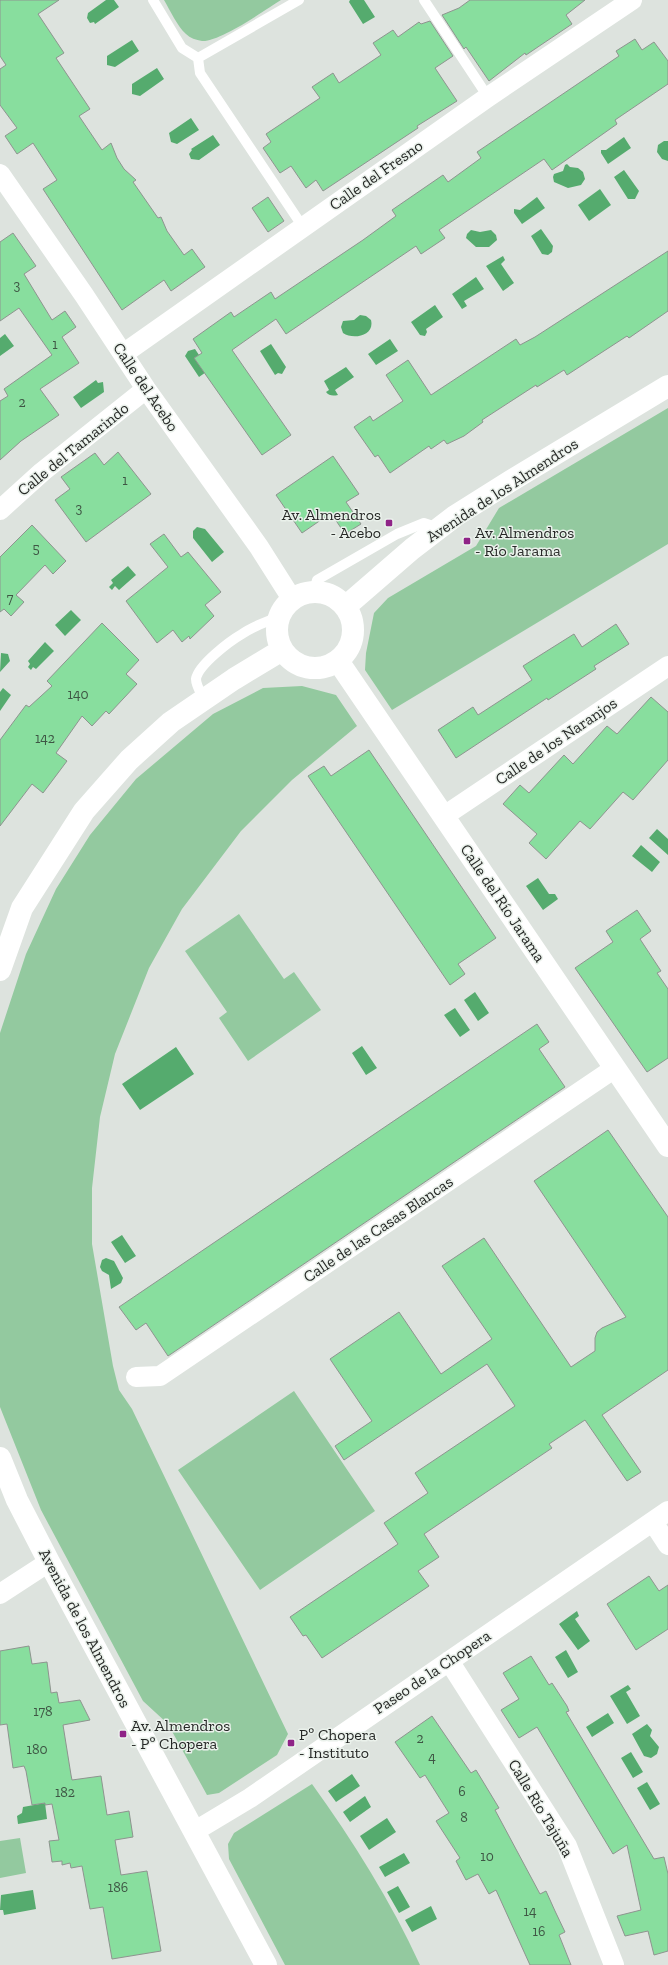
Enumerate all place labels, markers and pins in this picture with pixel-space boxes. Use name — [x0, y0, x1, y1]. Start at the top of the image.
place label: Av. Almendros - Acebo — [282, 505, 381, 542]
marker: Av. Almendros - Acebo — [384, 518, 394, 528]
place label: Av. Almendros - Río Jarama — [475, 523, 574, 560]
marker: Av. Almendros - Río Jarama — [462, 536, 472, 546]
place label: Av. Almendros - Pº Chopera — [131, 1716, 230, 1753]
place label: Pº Chopera - Instituto — [299, 1725, 376, 1762]
marker: Av. Almendros - Pº Chopera — [118, 1729, 128, 1739]
marker: Pº Chopera - Instituto — [286, 1738, 296, 1748]

